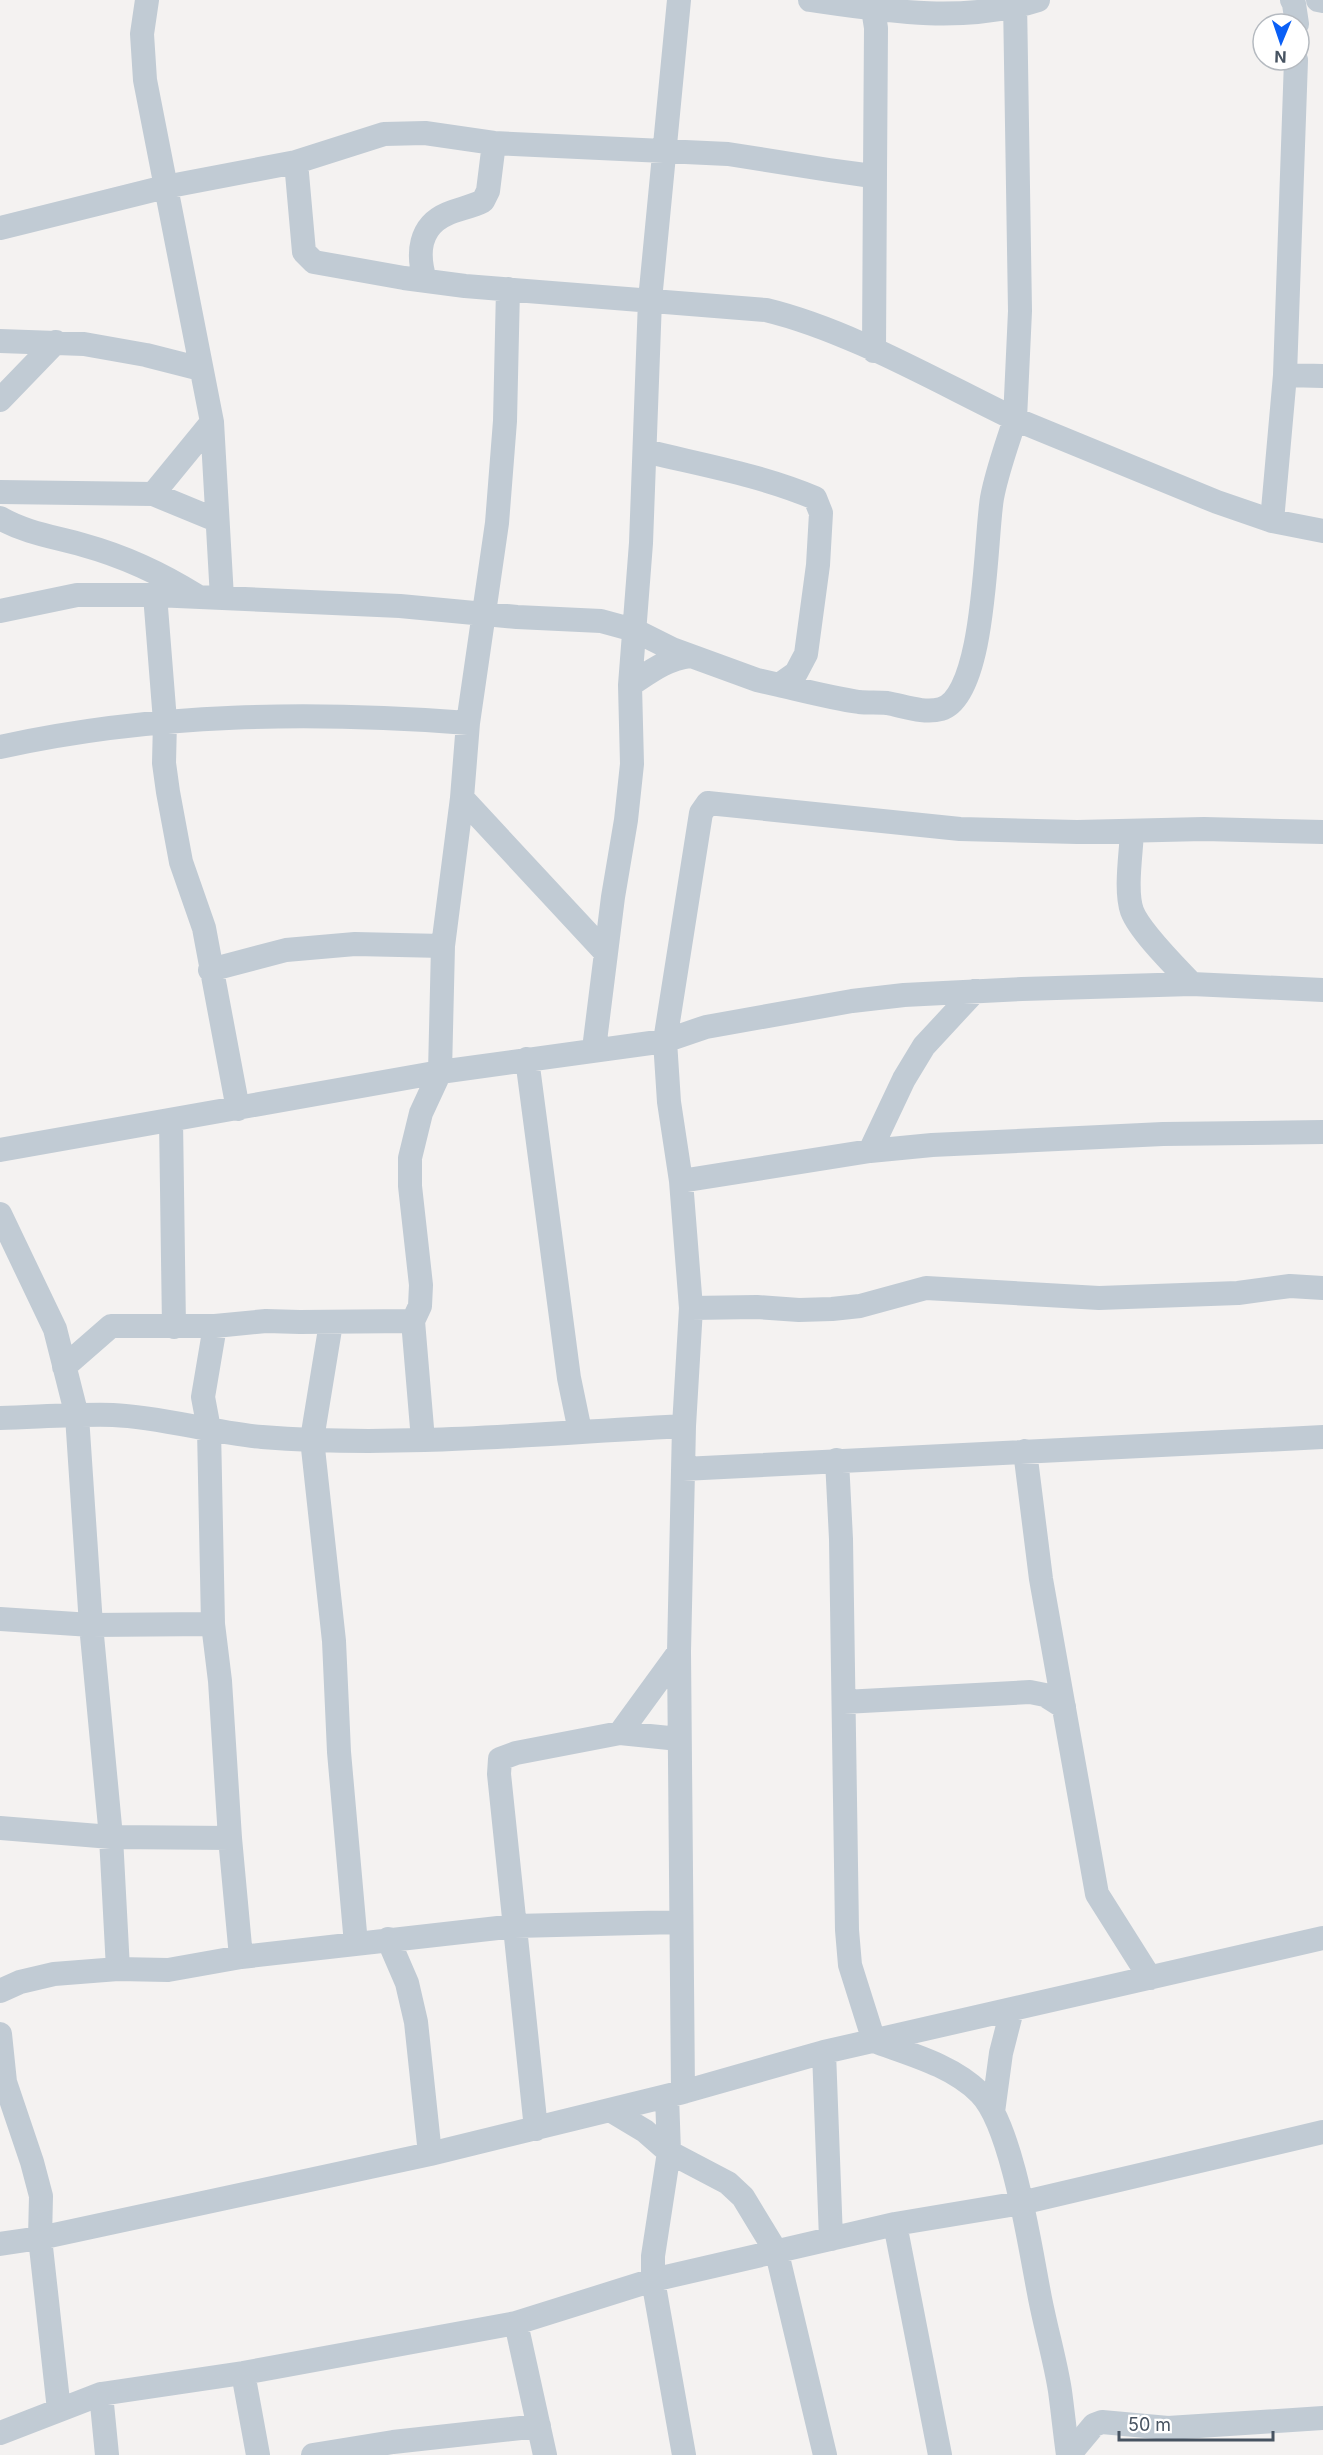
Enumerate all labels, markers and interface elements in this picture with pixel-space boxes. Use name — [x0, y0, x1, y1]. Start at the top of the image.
north arrow — [1251, 12, 1311, 72]
text: N — [1274, 47, 1287, 67]
scale bar — [1119, 2404, 1274, 2442]
text: 50 m — [1128, 2414, 1171, 2435]

